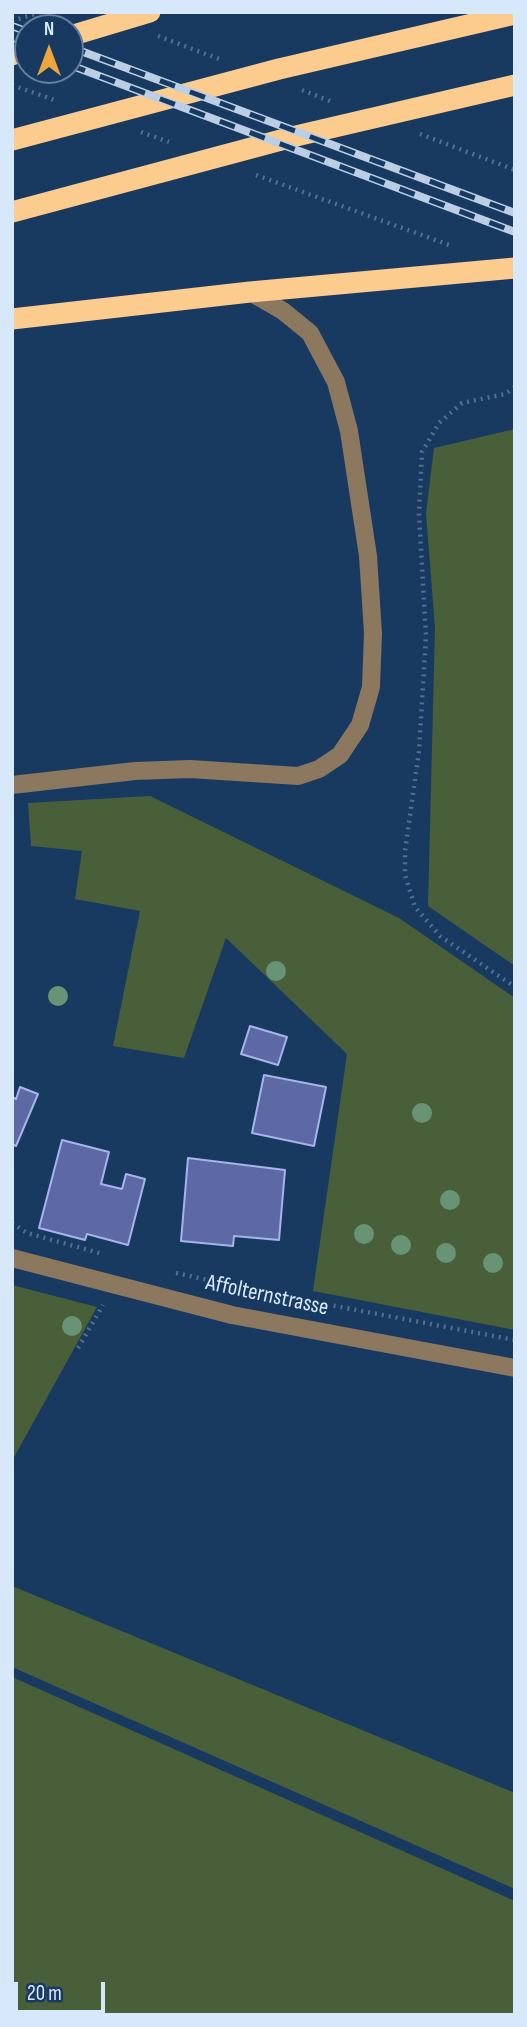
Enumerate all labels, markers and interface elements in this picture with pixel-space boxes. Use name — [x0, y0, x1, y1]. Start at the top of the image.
north arrow — [14, 14, 84, 84]
text: N — [44, 18, 54, 41]
street label: Affolternstrasse — [203, 1270, 331, 1322]
scale bar — [18, 1968, 108, 2012]
text: 20 m — [27, 1981, 62, 2006]

